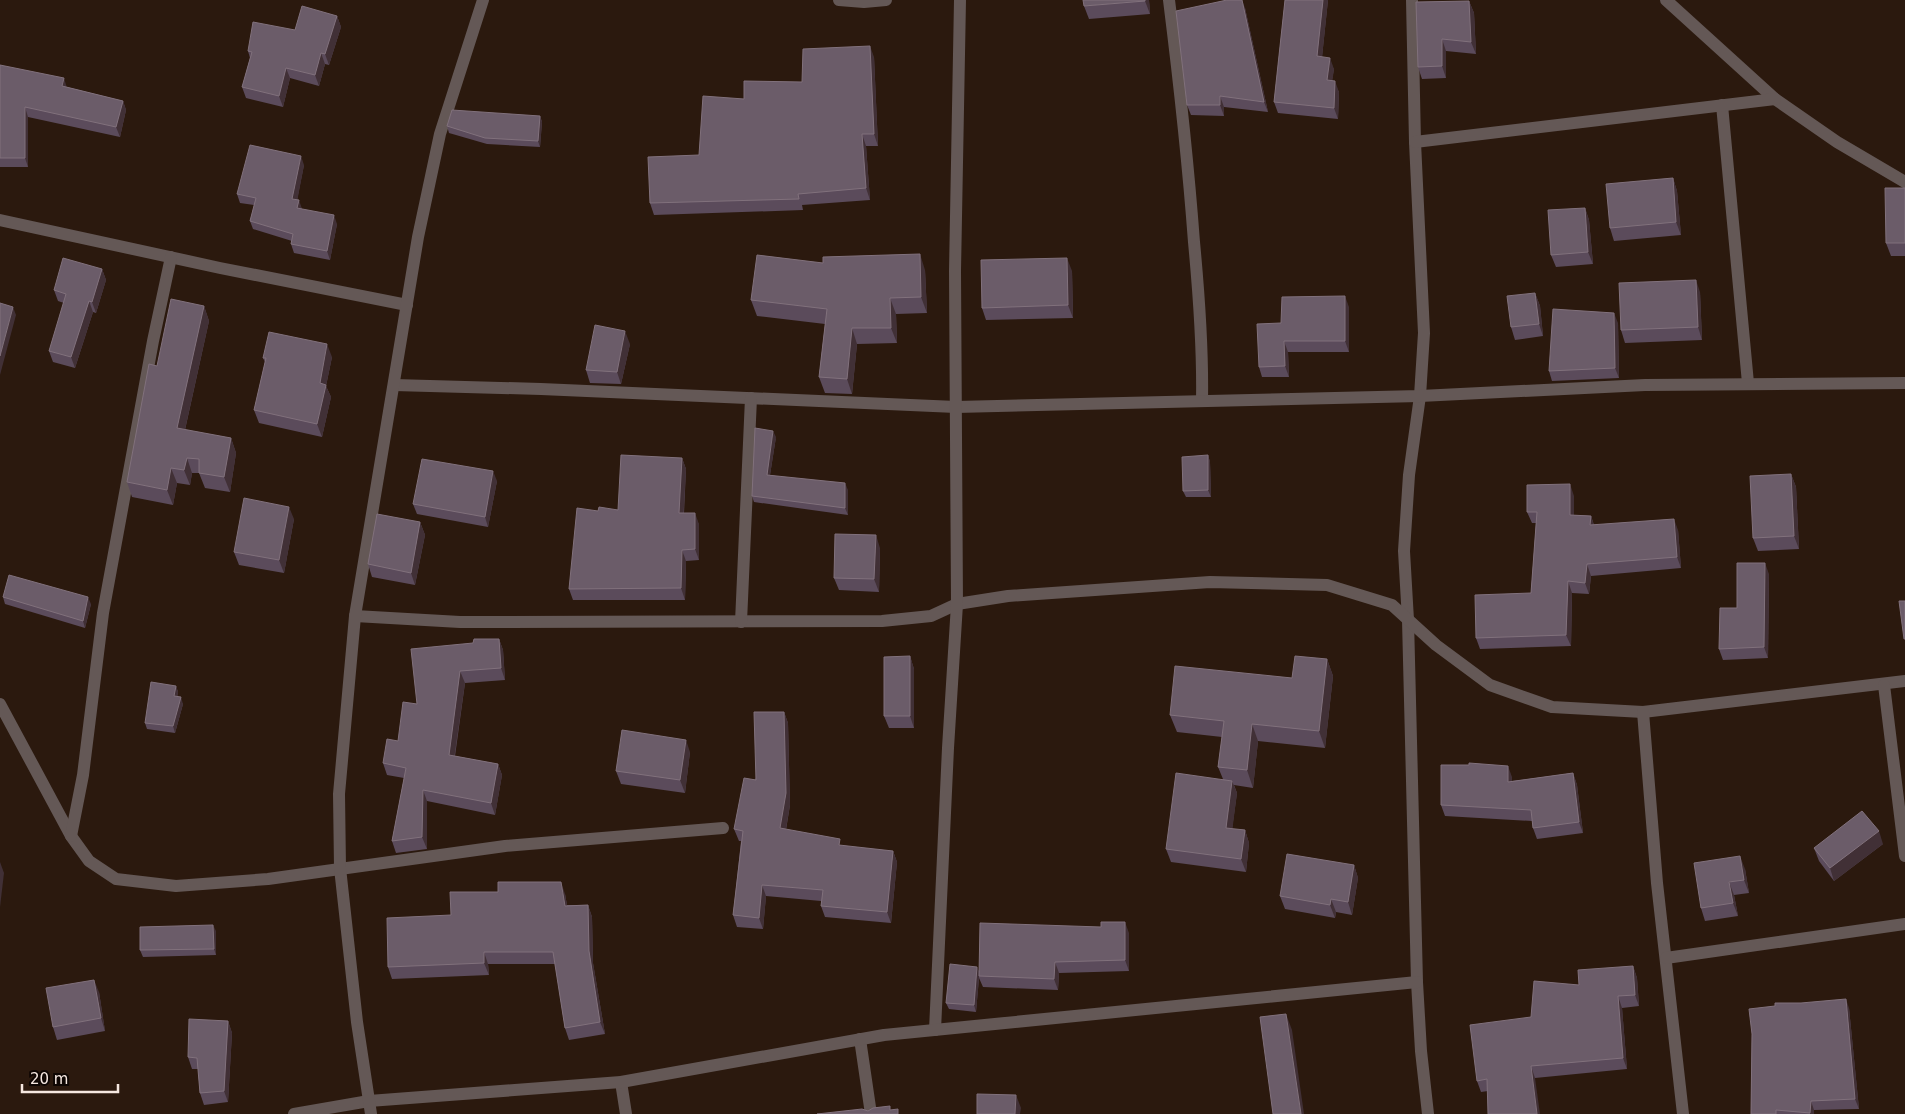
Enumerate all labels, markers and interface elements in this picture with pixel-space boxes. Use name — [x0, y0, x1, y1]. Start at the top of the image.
scale bar — [22, 1062, 119, 1094]
text: 20 m — [30, 1070, 68, 1088]

